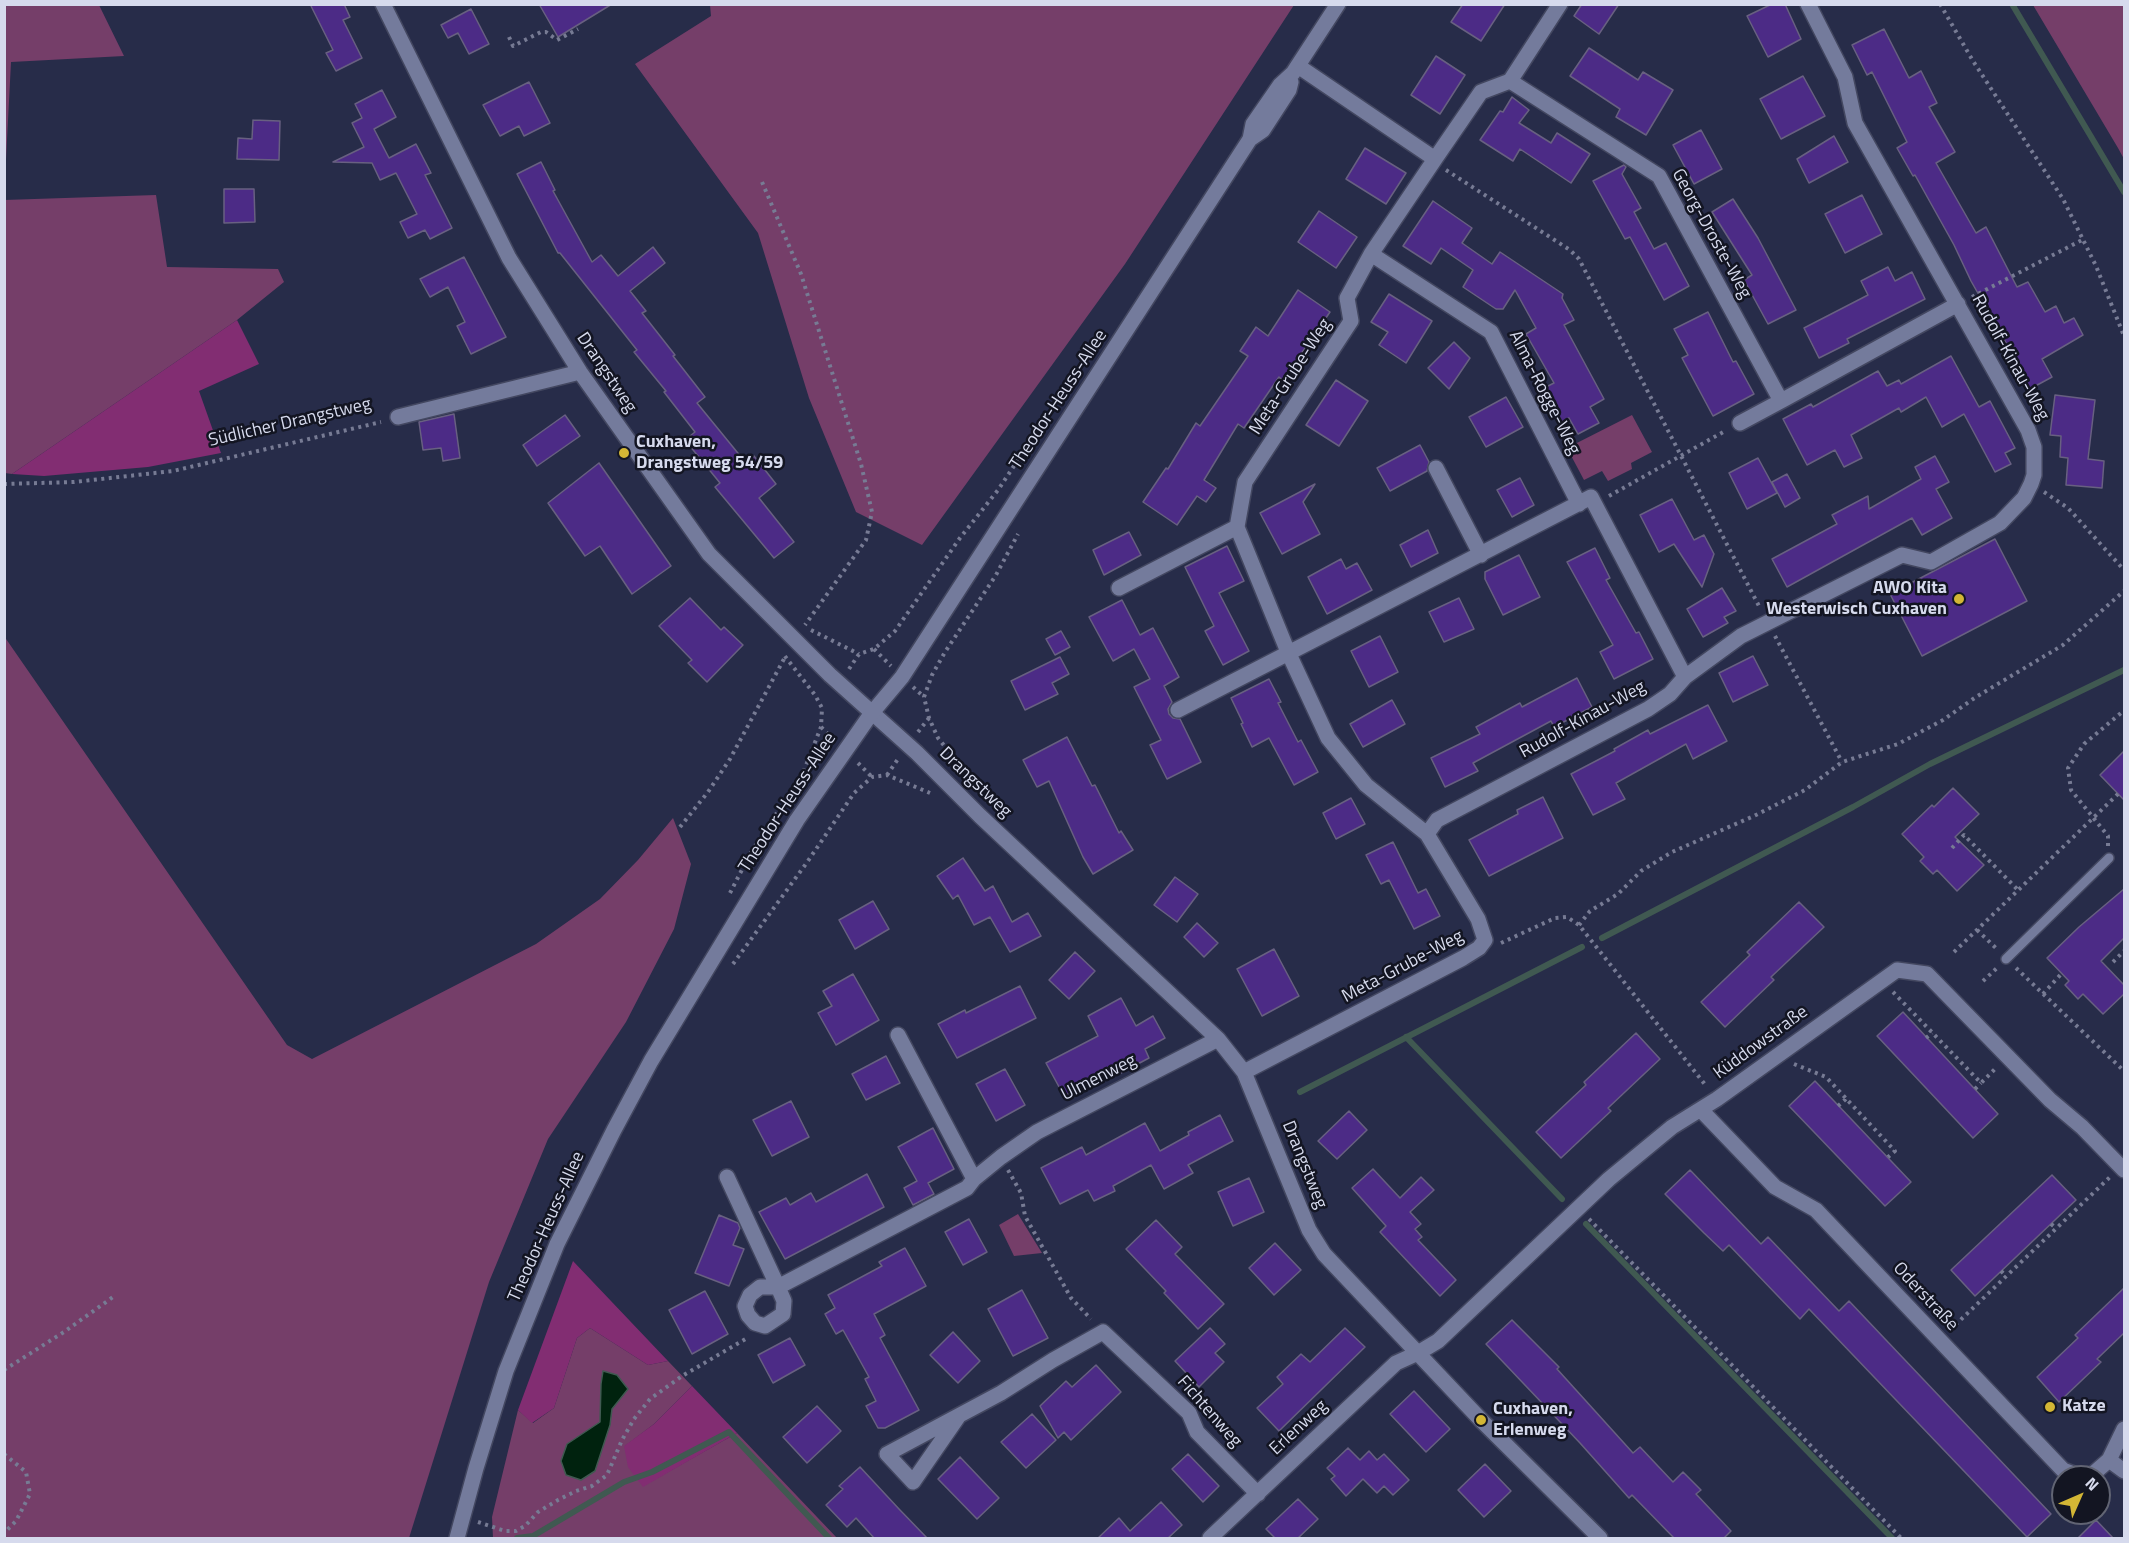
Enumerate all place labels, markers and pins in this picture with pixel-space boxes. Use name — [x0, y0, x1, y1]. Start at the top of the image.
place label: Cuxhaven, Drangstweg 54/59 — [636, 432, 783, 474]
marker: Cuxhaven, Drangstweg 54/59 — [617, 446, 631, 460]
place label: AWO Kita Westerwisch Cuxhaven — [1766, 578, 1947, 620]
marker: AWO Kita Westerwisch Cuxhaven — [1952, 592, 1966, 606]
place label: Katze — [2062, 1396, 2106, 1418]
place label: Cuxhaven, Erlenweg — [1493, 1399, 1573, 1442]
marker: Katze — [2043, 1400, 2057, 1414]
marker: Cuxhaven, Erlenweg — [1474, 1413, 1488, 1427]

